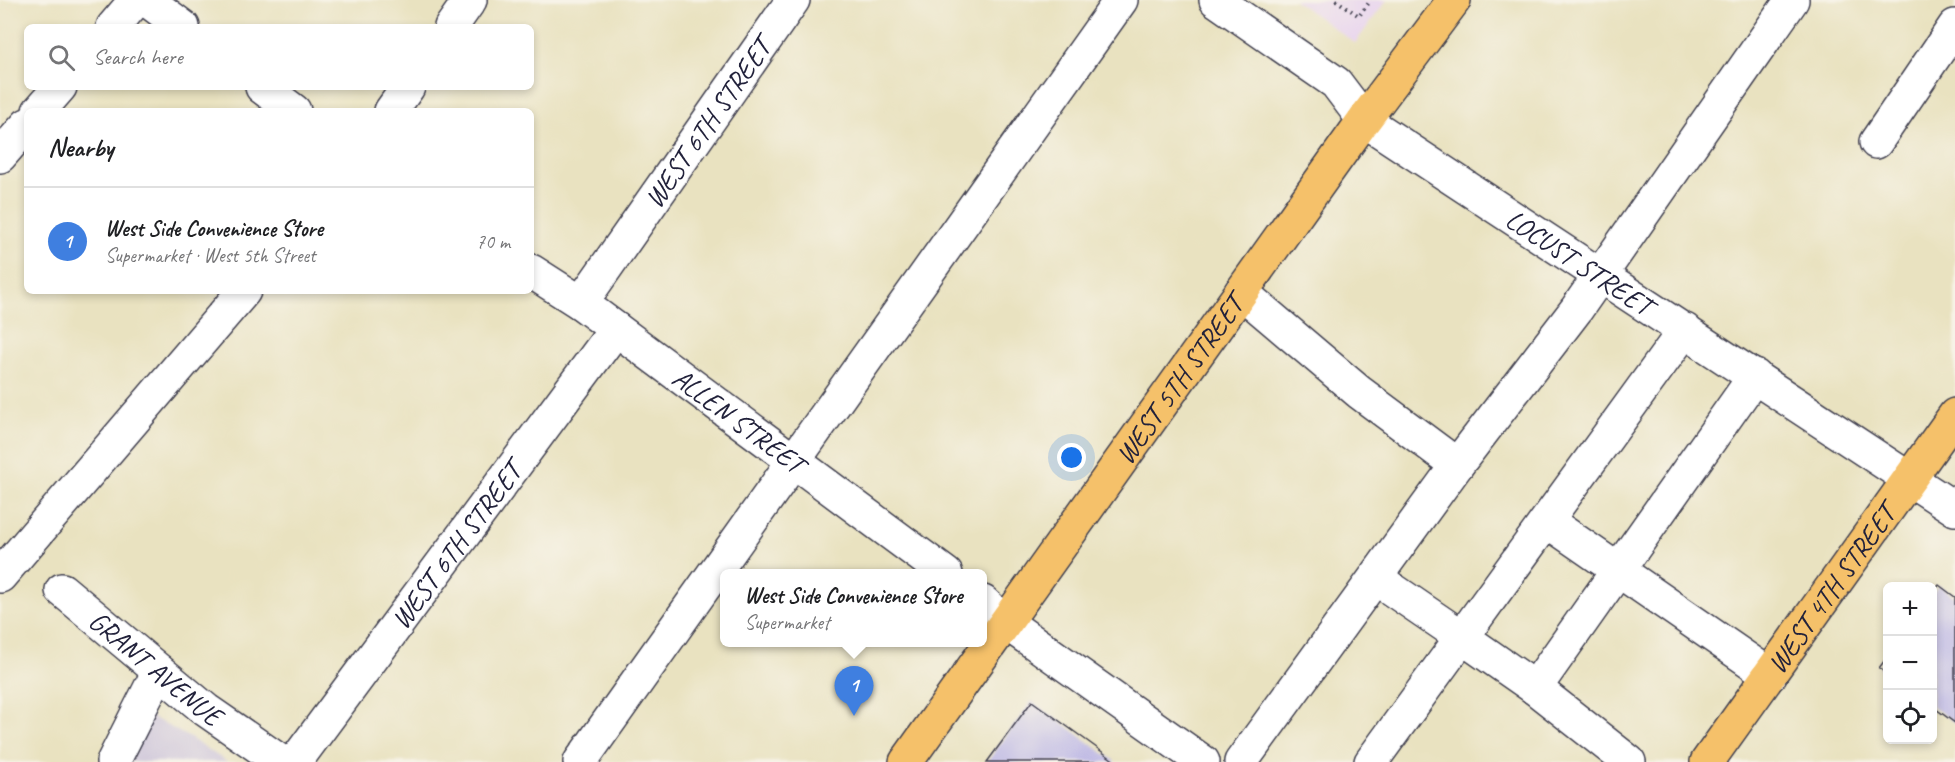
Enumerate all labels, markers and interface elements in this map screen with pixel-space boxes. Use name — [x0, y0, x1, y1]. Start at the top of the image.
search box — [24, 24, 534, 90]
street label: WEST 6TH STREET — [636, 26, 782, 214]
icon: search — [45, 41, 78, 74]
text: Search here — [93, 43, 183, 71]
text: Nearby — [48, 131, 113, 164]
street label: LOCUST STREET — [1500, 201, 1665, 326]
text: West Side Convenience Store — [105, 215, 323, 243]
text: 1 — [63, 229, 72, 254]
text: 70 m — [476, 229, 510, 254]
text: Supermarket · West 5th Street — [105, 243, 316, 268]
street label: WEST 5TH STREET — [1107, 283, 1255, 470]
street label: ALLEN STREET — [666, 360, 817, 484]
your location — [1057, 443, 1086, 472]
street label: WEST 6TH STREET — [383, 449, 533, 635]
street label: WEST 4TH STREET — [1759, 492, 1907, 680]
popup — [720, 569, 987, 647]
text: West Side Convenience Store — [745, 582, 962, 610]
map controls — [1883, 582, 1937, 744]
button: + — [1883, 582, 1937, 636]
street label: GRANT AVENUE — [82, 603, 232, 735]
text: Supermarket — [745, 610, 830, 635]
button: − — [1883, 636, 1937, 690]
pin: 1 — [834, 666, 874, 716]
button: locate — [1883, 690, 1937, 744]

